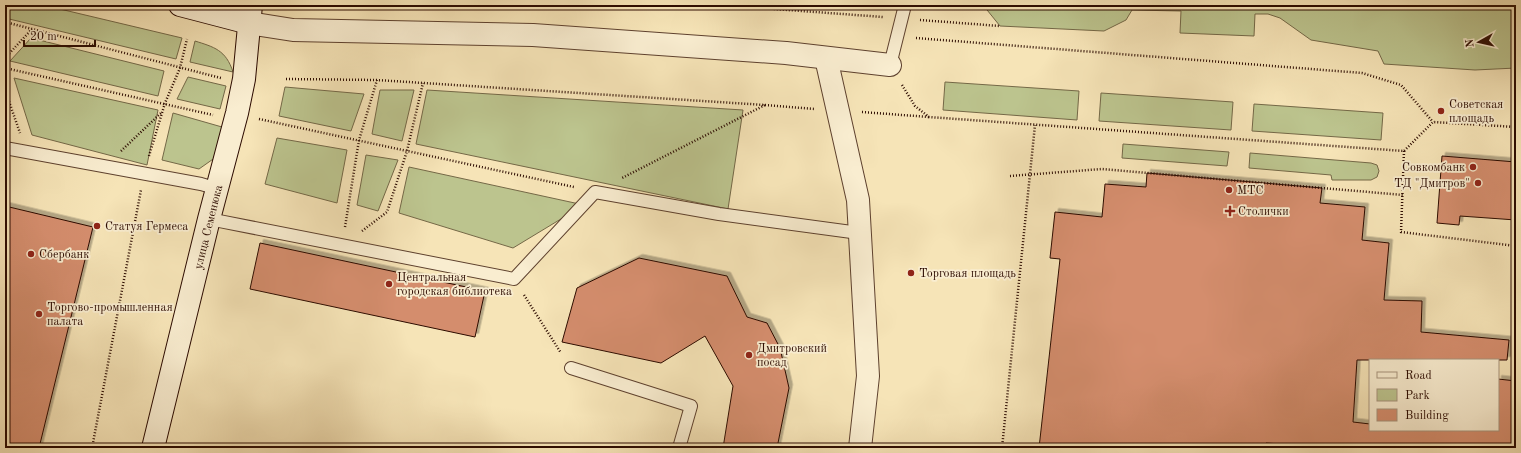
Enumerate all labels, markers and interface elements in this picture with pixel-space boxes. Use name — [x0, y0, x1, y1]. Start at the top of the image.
scale bar — [24, 22, 95, 48]
north arrow — [1459, 22, 1499, 62]
text: 20 m — [30, 31, 57, 43]
text: N — [1464, 38, 1477, 48]
place label: Советская площадь — [1449, 99, 1503, 125]
marker: Советская площадь — [1436, 106, 1446, 116]
place label: Совкомбанк — [1402, 162, 1465, 174]
marker: Совкомбанк — [1468, 162, 1478, 172]
place label: ТД "Дмитров" — [1394, 178, 1470, 190]
marker: ТД "Дмитров" — [1473, 178, 1483, 188]
street label: улица Семенюка — [193, 184, 225, 271]
marker: МТС — [1224, 185, 1234, 195]
place label: МТС — [1237, 185, 1264, 197]
marker: Столички — [1225, 206, 1235, 216]
place label: Столички — [1238, 206, 1289, 218]
marker: Статуя Гермеса — [92, 221, 102, 231]
place label: Статуя Гермеса — [105, 221, 188, 233]
marker: Сбербанк — [26, 249, 36, 259]
place label: Сбербанк — [39, 249, 89, 261]
marker: Торговая площадь — [906, 268, 916, 278]
place label: Торговая площадь — [919, 268, 1016, 280]
place label: Центральная городская библиотека — [397, 272, 512, 298]
marker: Центральная городская библиотека — [384, 279, 394, 289]
place label: Торгово-промышленная палата — [47, 302, 173, 328]
marker: Торгово-промышленная палата — [34, 309, 44, 319]
place label: Дмитровский посад — [757, 343, 827, 369]
marker: Дмитровский посад — [744, 350, 754, 360]
legend — [1369, 359, 1499, 431]
text: Road — [1405, 370, 1432, 382]
text: Park — [1405, 390, 1430, 402]
text: Building — [1405, 410, 1449, 422]

